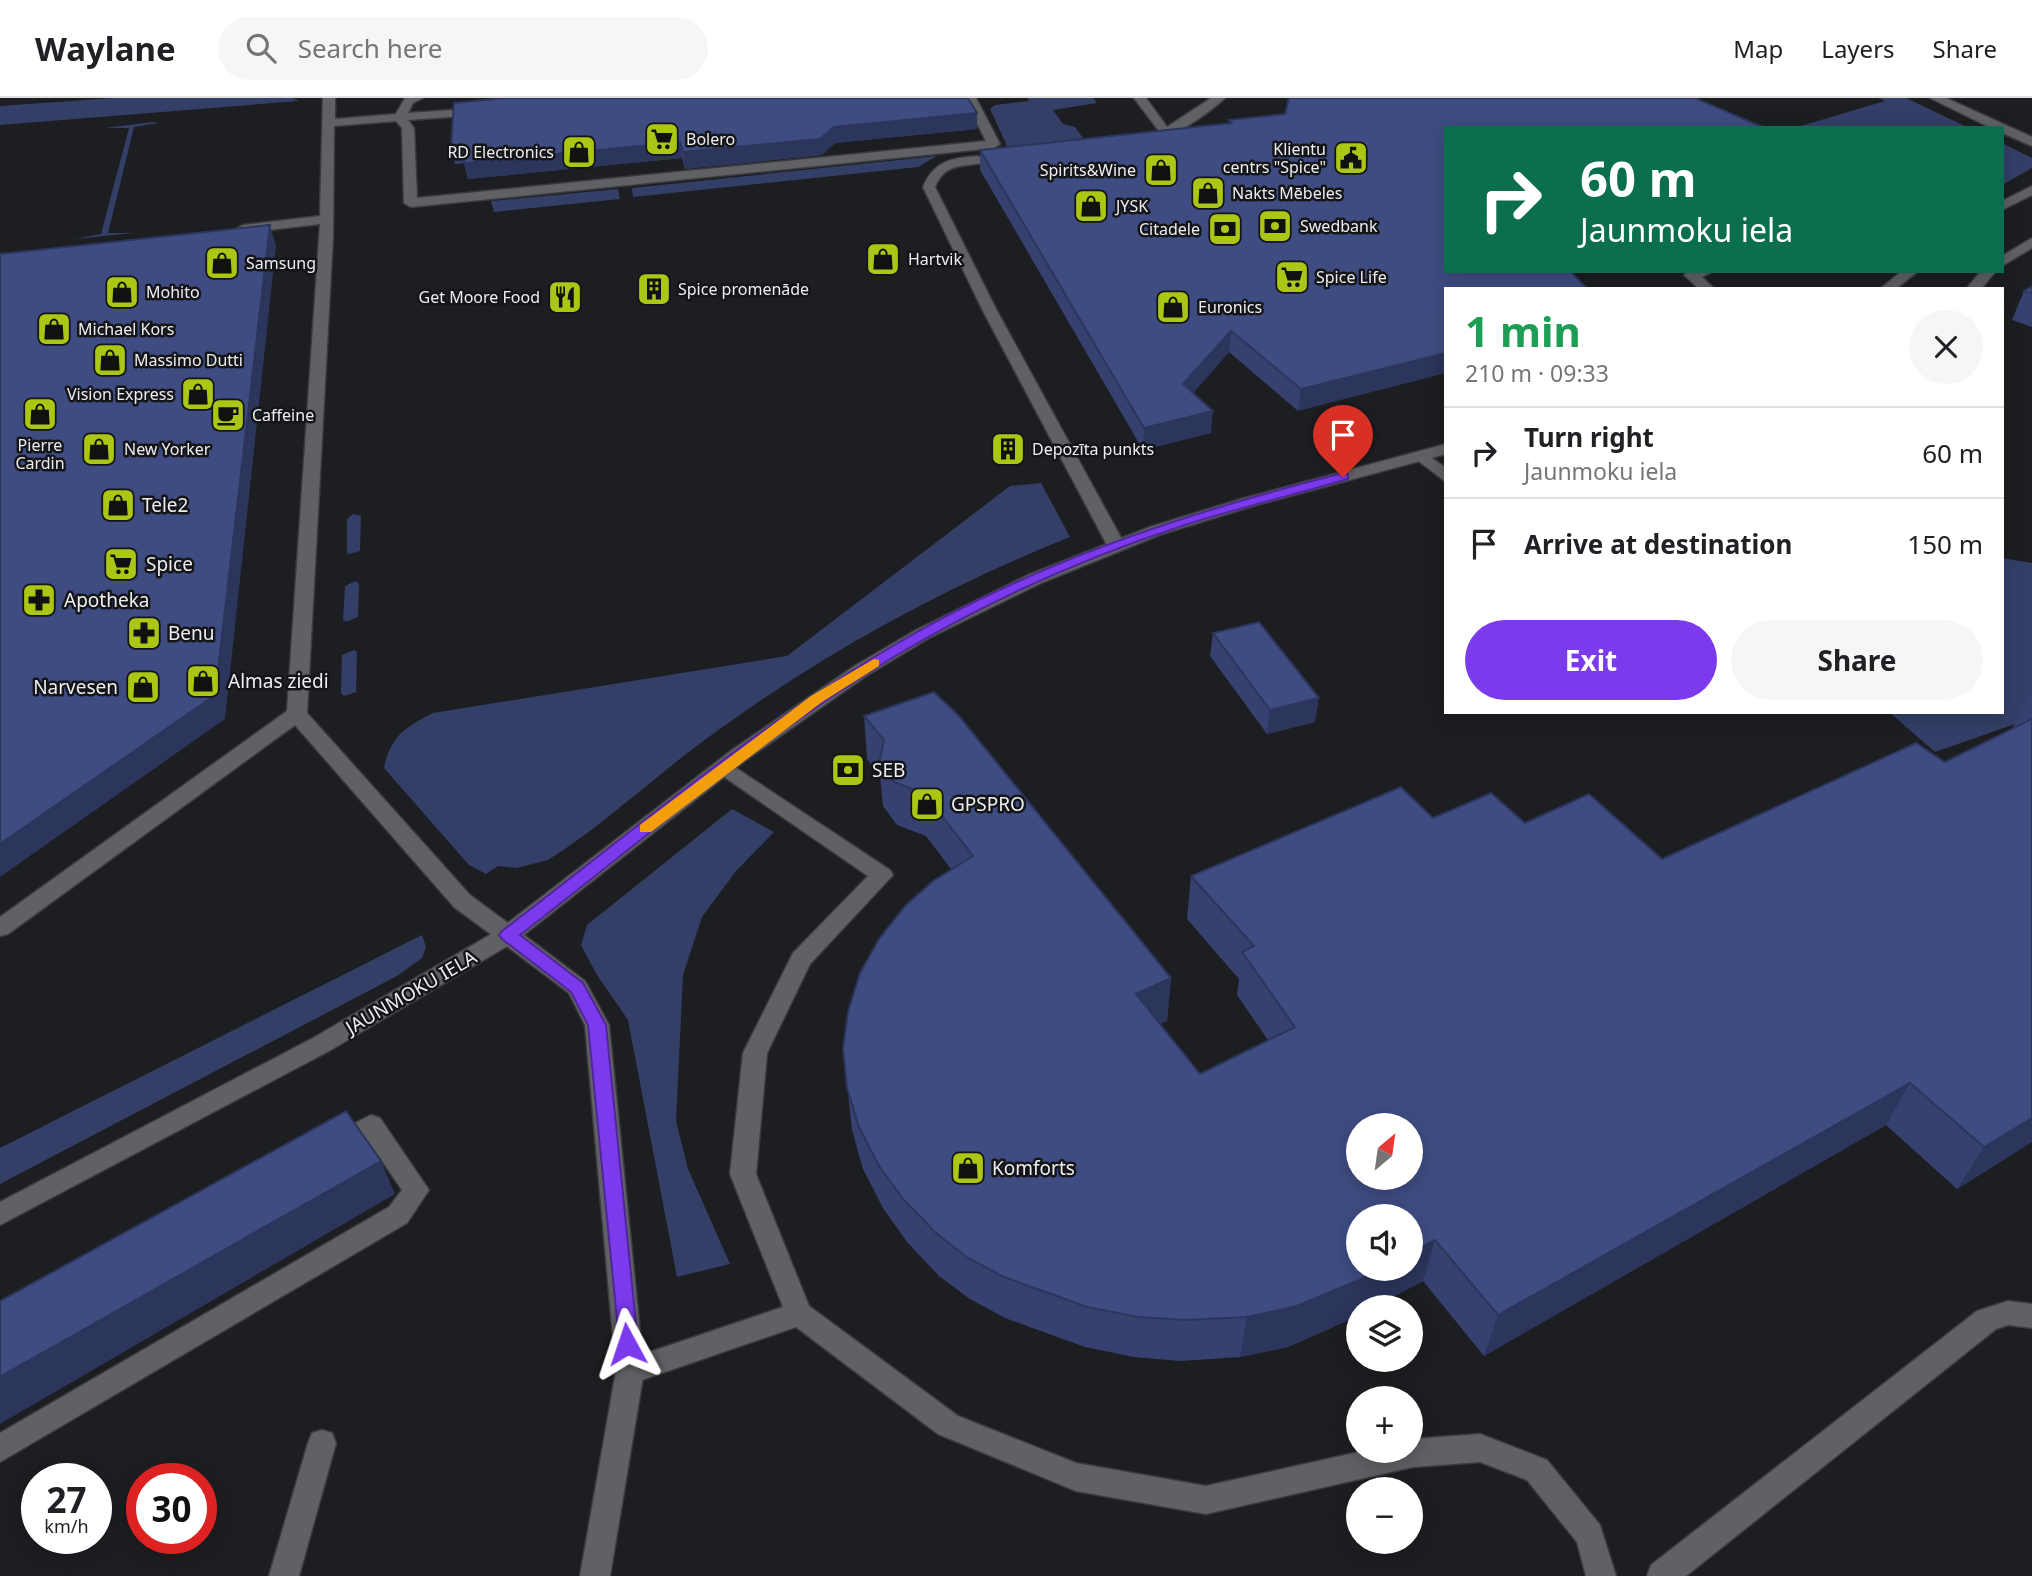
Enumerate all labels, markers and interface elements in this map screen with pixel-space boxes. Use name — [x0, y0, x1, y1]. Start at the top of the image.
search box — [218, 17, 708, 80]
text: Waylane — [35, 26, 176, 71]
icon: search — [242, 29, 280, 67]
text: Search here — [298, 30, 442, 66]
text: Map — [1733, 32, 1783, 65]
text: Layers — [1821, 32, 1895, 65]
text: Share — [1933, 32, 1997, 65]
supermarket icon: Bolero — [643, 120, 681, 158]
place label: Bolero — [686, 128, 735, 150]
shop icon: RD Electronics — [560, 133, 598, 171]
place label: Klientu centrs "Spice" — [1223, 138, 1326, 178]
public building icon: Klientu centrs "Spice" — [1332, 139, 1370, 177]
place label: RD Electronics — [447, 141, 554, 163]
text: 60 m — [1580, 145, 1697, 211]
shop icon: Spirits&Wine — [1142, 151, 1180, 189]
icon: right — [1465, 154, 1556, 245]
place label: Spirits&Wine — [1040, 159, 1136, 181]
shop icon: Nakts Mēbeles — [1189, 174, 1227, 212]
place label: Nakts Mēbeles — [1232, 182, 1343, 204]
shop icon: JYSK — [1072, 187, 1110, 225]
place label: JYSK — [1114, 195, 1148, 217]
bank icon: Swedbank — [1256, 207, 1294, 245]
text: Jaunmoku iela — [1580, 208, 1793, 251]
bank icon: Citadele — [1206, 210, 1244, 248]
place label: Swedbank — [1300, 215, 1378, 237]
place label: Citadele — [1139, 218, 1200, 240]
shop icon: Hartvik — [864, 240, 902, 278]
shop icon: Samsung — [203, 244, 241, 282]
place label: Hartvik — [908, 248, 962, 270]
place label: Samsung — [246, 252, 316, 274]
supermarket icon: Spice Life — [1273, 258, 1311, 296]
place label: Spice Life — [1316, 266, 1387, 288]
building icon: Spice promenāde — [635, 270, 673, 308]
shop icon: Mohito — [103, 273, 141, 311]
restaurant icon: Get Moore Food — [546, 278, 584, 316]
place label: Spice promenāde — [678, 278, 809, 300]
place label: Mohito — [146, 281, 200, 303]
place label: Get Moore Food — [419, 286, 540, 308]
shop icon: Euronics — [1154, 288, 1192, 326]
place label: Euronics — [1198, 296, 1262, 318]
text: 1 min — [1465, 302, 1581, 359]
shop icon: Michael Kors — [35, 310, 73, 348]
button: close — [1909, 310, 1983, 384]
place label: Michael Kors — [78, 318, 174, 340]
shop icon: Massimo Dutti — [91, 341, 129, 379]
place label: Massimo Dutti — [134, 349, 243, 371]
text: 210 m · 09:33 — [1465, 357, 1609, 389]
shop icon: Vision Express — [179, 375, 217, 413]
place label: Vision Express — [67, 383, 174, 405]
shop icon: Pierre Cardin — [21, 395, 59, 433]
cafe icon: Caffeine — [209, 396, 247, 434]
place label: Caffeine — [252, 404, 314, 426]
pin — [1313, 405, 1373, 477]
icon: arrive — [1324, 416, 1362, 454]
text: Turn right — [1524, 419, 1654, 455]
shop icon: New Yorker — [80, 430, 118, 468]
building icon: Depozīta punkts — [989, 430, 1027, 468]
place label: Pierre Cardin — [15, 434, 65, 474]
icon: right — [1465, 434, 1503, 472]
text: 60 m — [1922, 435, 1983, 471]
place label: New Yorker — [124, 438, 211, 460]
place label: Depozīta punkts — [1032, 438, 1154, 460]
text: Jaunmoku iela — [1524, 455, 1677, 487]
shop icon: Tele2 — [99, 486, 137, 524]
place label: Tele2 — [142, 492, 188, 518]
icon: arrive — [1465, 525, 1503, 563]
text: Arrive at destination — [1524, 526, 1793, 562]
text: 150 m — [1907, 526, 1983, 562]
supermarket icon: Spice — [102, 545, 140, 583]
place label: Spice — [146, 551, 193, 577]
pharmacy icon: Apotheka — [20, 581, 58, 619]
place label: Apotheka — [64, 587, 149, 613]
pharmacy icon: Benu — [125, 614, 163, 652]
place label: Benu — [168, 620, 215, 646]
button: Exit — [1465, 620, 1717, 700]
button: Share — [1731, 620, 1983, 700]
shop icon: Almas ziedi — [184, 662, 222, 700]
shop icon: Narvesen — [124, 668, 162, 706]
place label: Almas ziedi — [228, 668, 329, 694]
place label: Narvesen — [33, 674, 118, 700]
bank icon: SEB — [829, 751, 867, 789]
place label: SEB — [872, 757, 905, 783]
shop icon: GPSPRO — [908, 785, 946, 823]
place label: GPSPRO — [951, 791, 1025, 817]
street label: JAUNMOKU IELA — [339, 943, 482, 1041]
north arrow — [1346, 1113, 1423, 1190]
map controls — [1346, 1113, 1423, 1554]
shop icon: Komforts — [949, 1149, 987, 1187]
place label: Komforts — [992, 1155, 1075, 1181]
button: sound — [1346, 1204, 1423, 1281]
button: layers — [1346, 1295, 1423, 1372]
position arrow — [590, 1307, 664, 1381]
button: + — [1346, 1386, 1423, 1463]
speed limit sign: 30 — [126, 1463, 217, 1554]
text: 27 — [46, 1476, 87, 1523]
button: − — [1346, 1477, 1423, 1554]
text: km/h — [44, 1514, 89, 1538]

